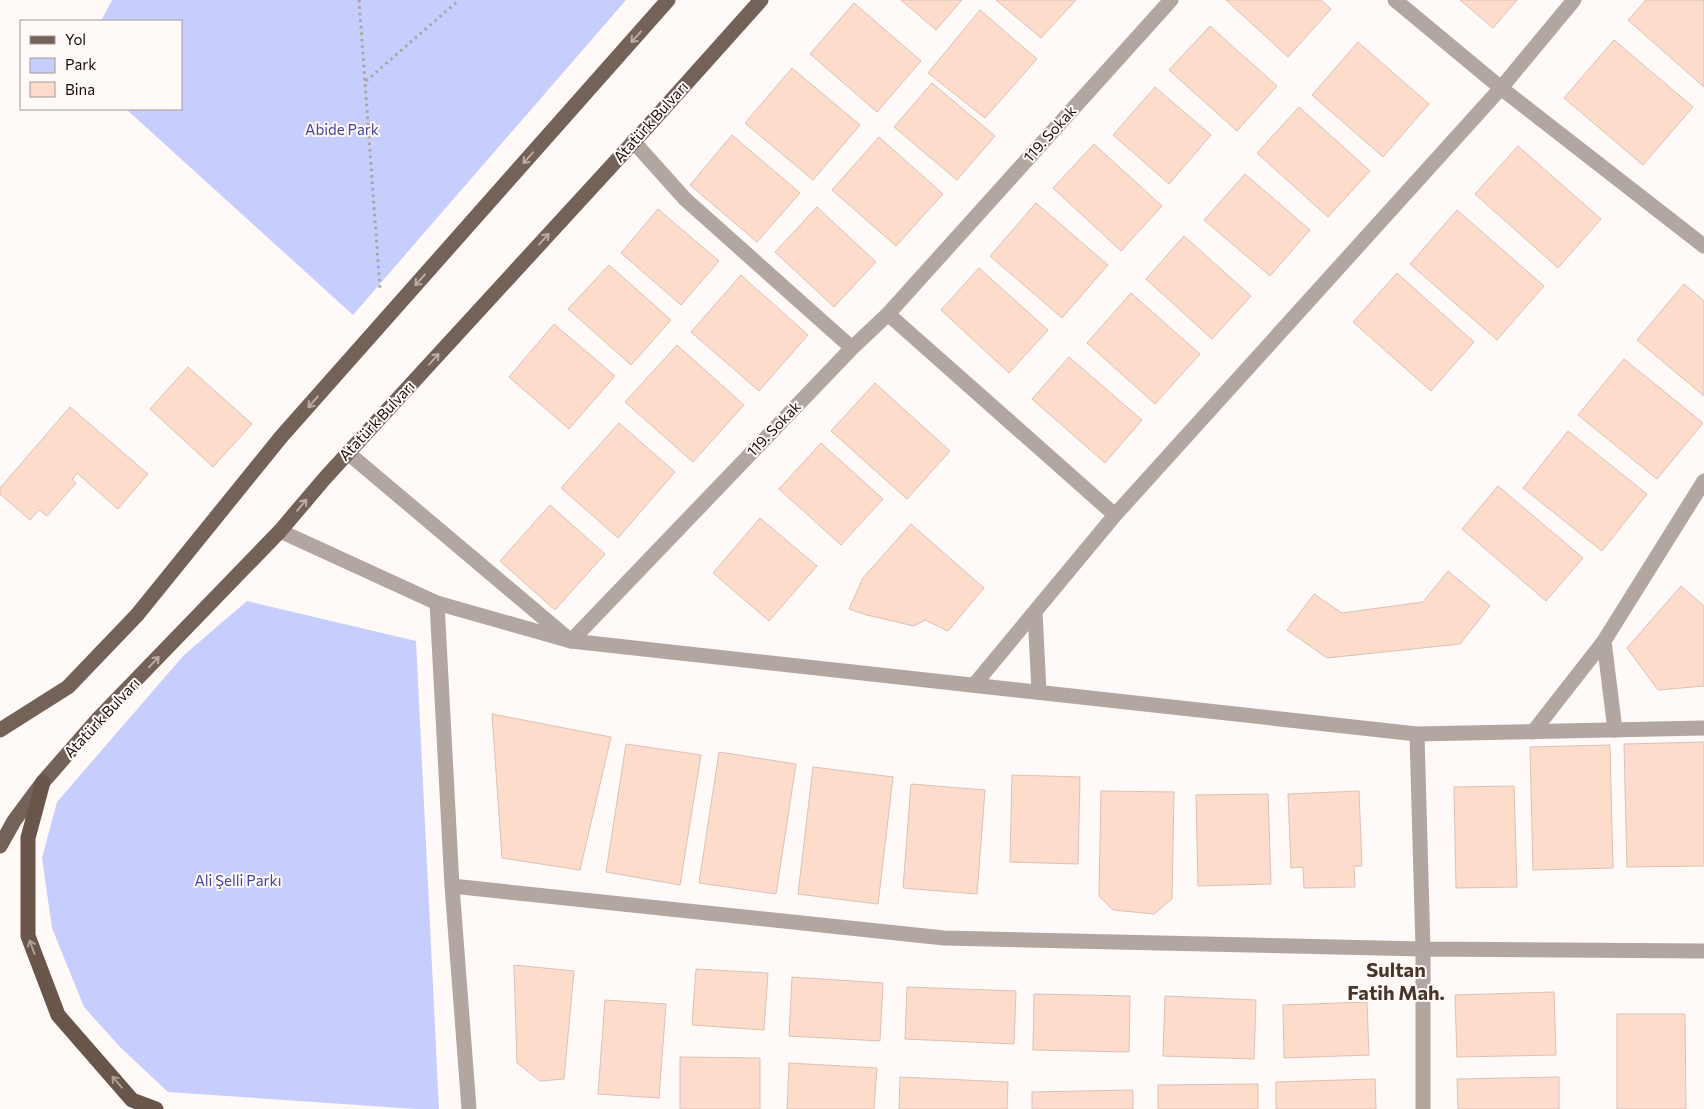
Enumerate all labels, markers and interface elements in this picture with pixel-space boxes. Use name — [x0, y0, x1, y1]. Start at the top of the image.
legend — [20, 20, 182, 110]
text: Yol — [65, 30, 86, 48]
one-way arrow — [630, 30, 642, 43]
text: Park — [65, 55, 96, 73]
street label: Atatürk Bulvarı — [609, 77, 691, 165]
text: Bina — [65, 80, 95, 98]
street label: 119. Sokak — [1019, 101, 1079, 165]
park label: Abide Park — [305, 120, 379, 138]
one-way arrow — [522, 152, 534, 165]
one-way arrow — [538, 233, 550, 246]
one-way arrow — [415, 273, 426, 286]
one-way arrow — [428, 353, 440, 365]
street label: Atatürk Bulvarı — [335, 377, 418, 464]
one-way arrow — [307, 395, 319, 408]
street label: 119. Sokak — [743, 397, 804, 460]
one-way arrow — [296, 499, 307, 512]
one-way arrow — [148, 655, 160, 668]
street label: Atatürk Bulvarı — [60, 674, 143, 761]
park label: Ali Şelli Parkı — [194, 871, 282, 889]
one-way arrow — [27, 939, 36, 955]
district label: Sultan Fatih Mah. — [1347, 957, 1445, 1004]
one-way arrow — [111, 1076, 123, 1089]

